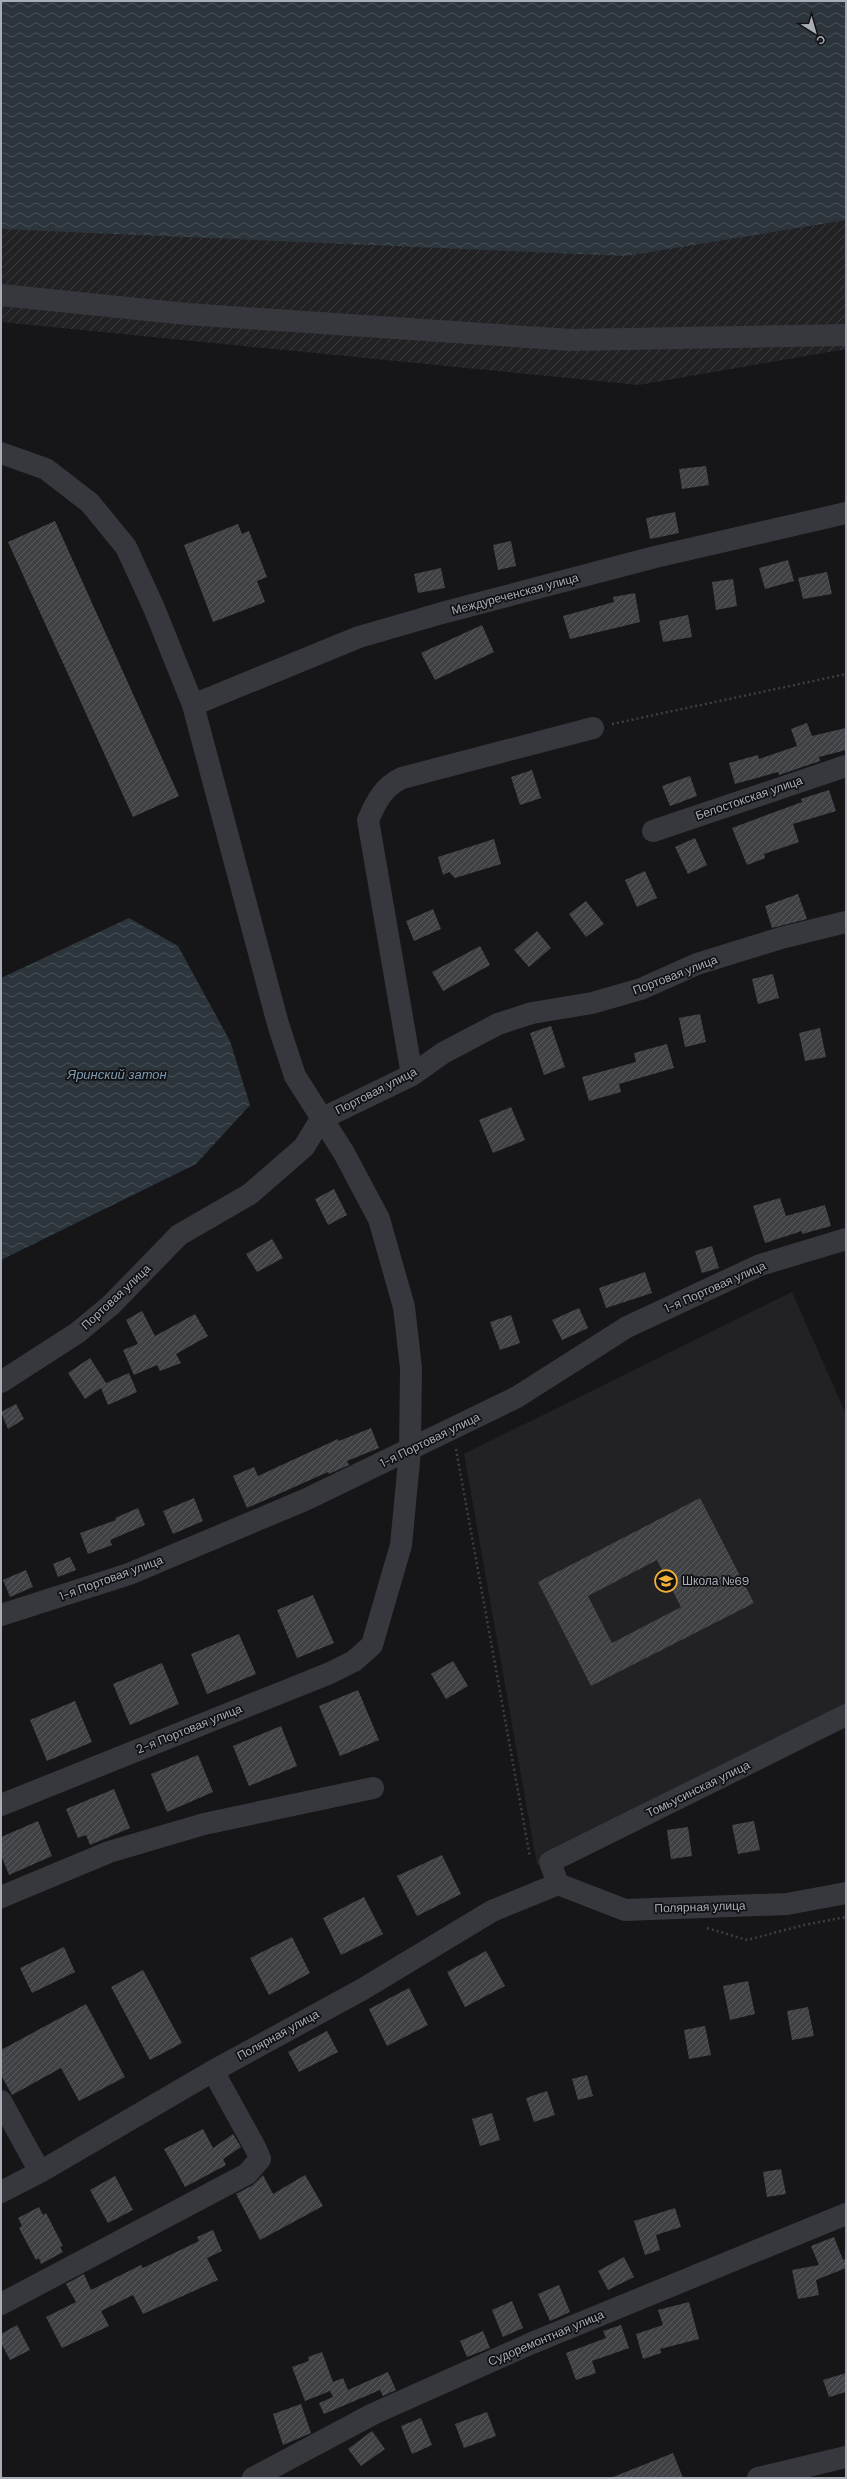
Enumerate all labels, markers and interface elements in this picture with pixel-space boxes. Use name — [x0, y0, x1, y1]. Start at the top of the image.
north arrow — [795, 12, 835, 52]
text: С — [814, 32, 828, 48]
street label: Междуреченская улица — [450, 569, 581, 619]
street label: Белостокская улица — [693, 772, 805, 824]
street label: Портовая улица — [630, 951, 720, 998]
street label: Портовая улица — [333, 1063, 420, 1118]
water label: Яринский затон — [66, 1066, 167, 1083]
street label: 1-я Портовая улица — [662, 1257, 768, 1317]
street label: Портовая улица — [78, 1260, 154, 1333]
street label: 1-я Портовая улица — [377, 1409, 483, 1471]
street label: 1-я Портовая улица — [57, 1552, 165, 1604]
school or university icon: Школа №69 — [653, 1568, 679, 1594]
place label: Школа №69 — [682, 1573, 749, 1589]
street label: 2-я Портовая улица — [134, 1700, 244, 1757]
street label: Томьусинская улица — [643, 1757, 753, 1821]
street label: Полярная улица — [654, 1897, 746, 1917]
street label: Полярная улица — [234, 2006, 322, 2064]
street label: Судоремонтная улица — [486, 2306, 607, 2370]

